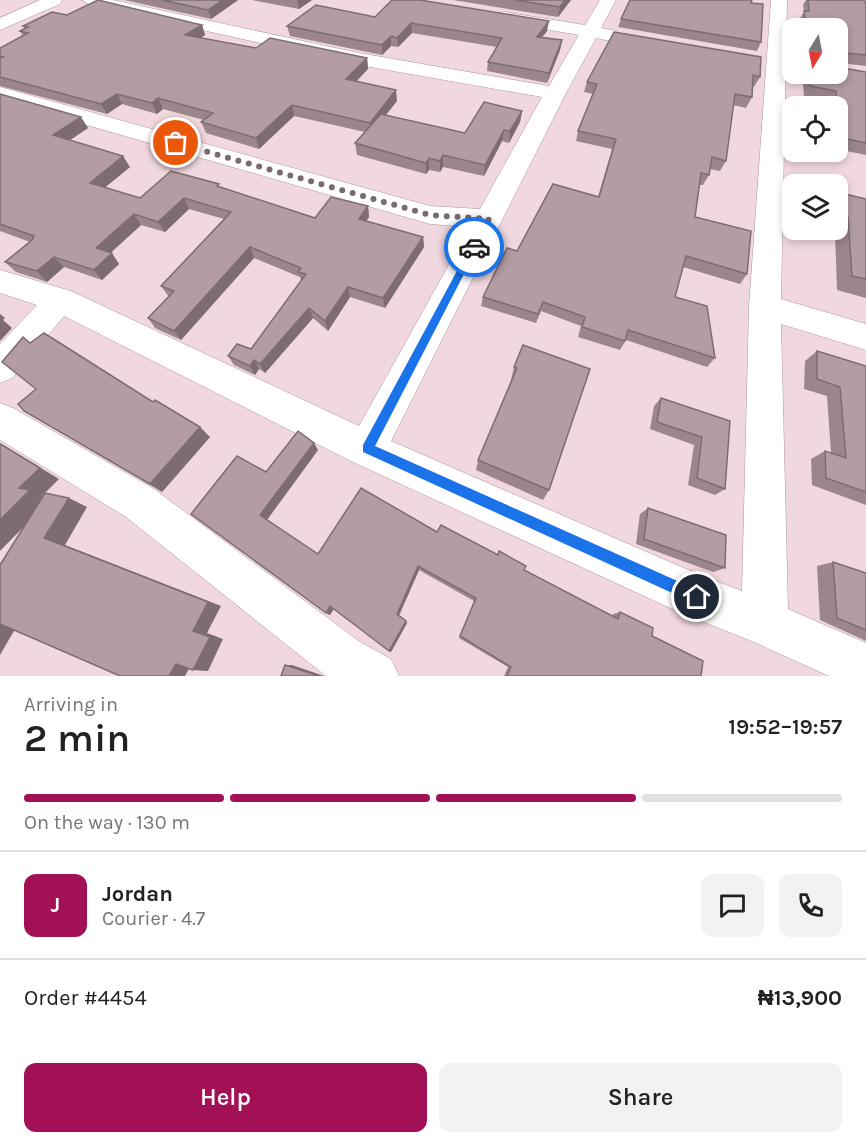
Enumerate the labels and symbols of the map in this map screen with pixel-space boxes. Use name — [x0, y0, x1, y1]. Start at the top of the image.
north arrow — [782, 18, 848, 84]
pin — [150, 117, 201, 168]
courier — [444, 217, 504, 277]
pin — [671, 571, 722, 622]

